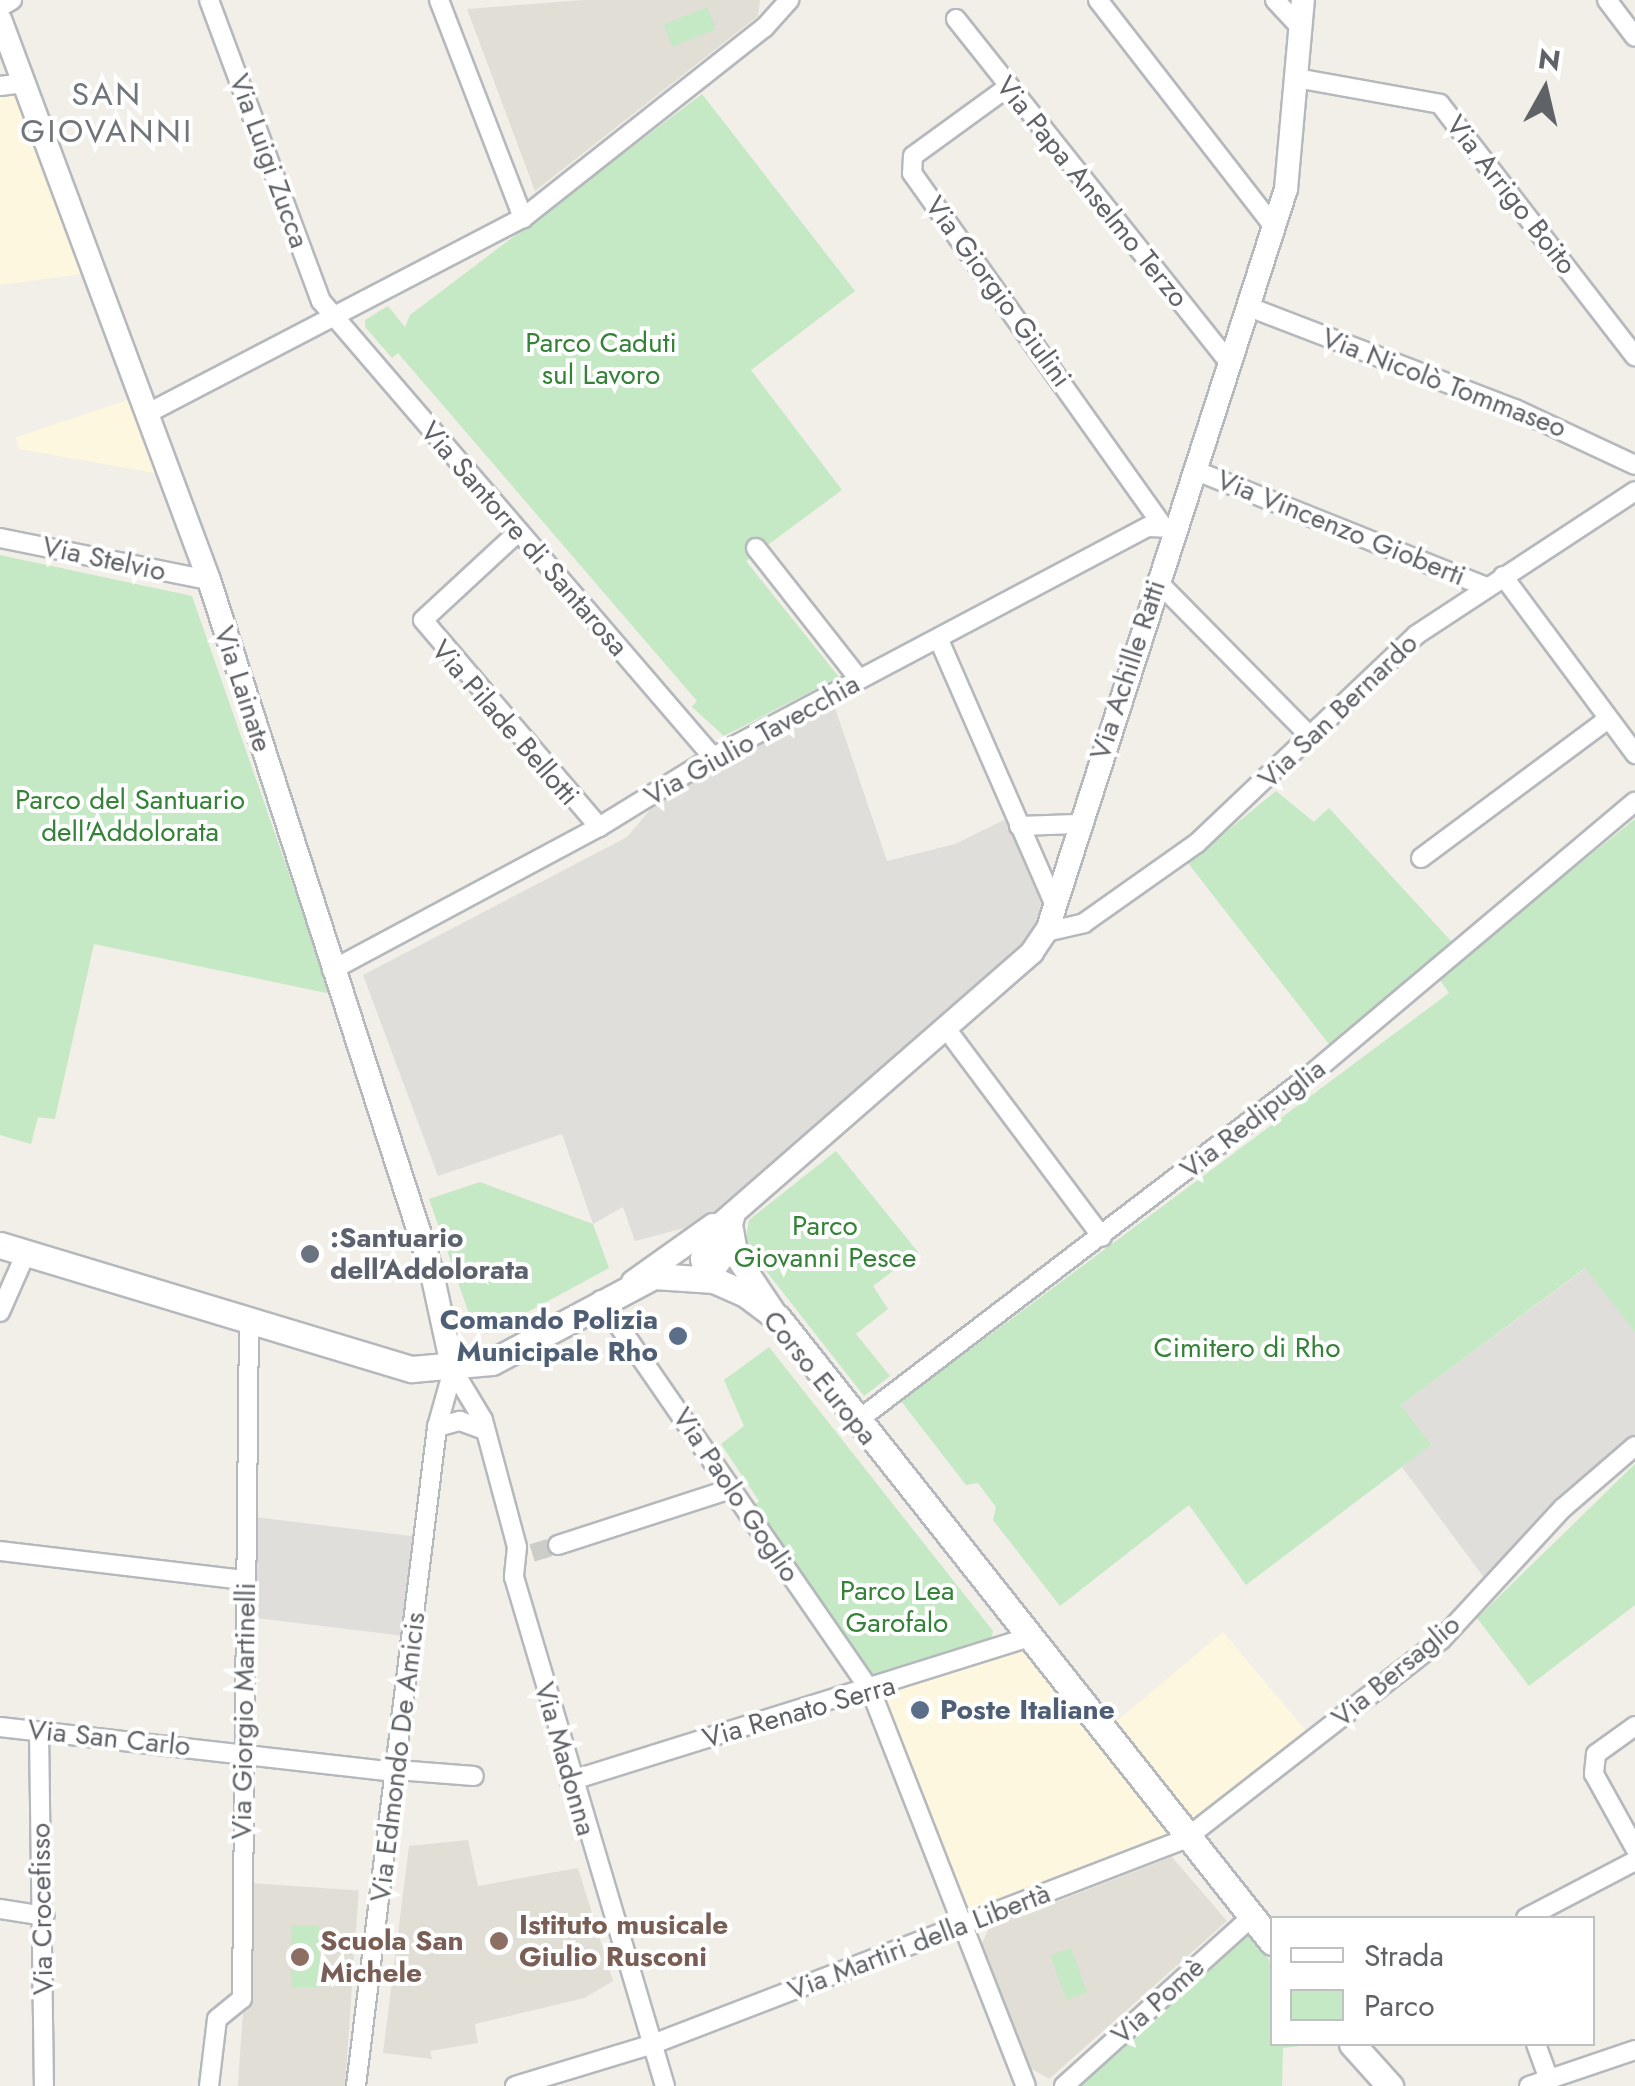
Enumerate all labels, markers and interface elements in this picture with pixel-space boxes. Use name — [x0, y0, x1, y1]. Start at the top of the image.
text: N — [1535, 38, 1563, 82]
north arrow — [1495, 40, 1595, 140]
street label: Via Luigi Zucca — [222, 69, 316, 253]
street label: Via Papa Anselmo Terzo — [989, 70, 1195, 314]
district label: SAN GIOVANNI — [20, 76, 194, 151]
street label: Via Arrigo Boito — [1439, 109, 1583, 281]
street label: Via Giorgio Giulini — [918, 190, 1078, 394]
street label: Via Nicolò Tommaseo — [1317, 321, 1571, 445]
park label: Parco Caduti sul Lavoro — [525, 326, 677, 392]
street label: Via Santorre di Santarosa — [413, 415, 635, 663]
street label: Via Vincenzo Gioberti — [1212, 463, 1470, 593]
street label: Via Stelvio — [39, 530, 169, 588]
street label: Via Achille Ratti — [1083, 576, 1173, 764]
street label: Via Lainate — [207, 622, 279, 756]
street label: Via San Bernardo — [1251, 627, 1425, 795]
street label: Via Pilade Bellotti — [424, 634, 586, 812]
street label: Via Giulio Tavecchia — [639, 667, 865, 813]
park label: Parco del Santuario dell'Addolorata — [15, 783, 245, 849]
street label: Via Redipuglia — [1174, 1052, 1332, 1186]
park label: Parco Giovanni Pesce — [734, 1209, 916, 1275]
place label: :Santuario dell'Addolorata — [330, 1221, 529, 1287]
marker: :Santuario dell'Addolorata — [299, 1243, 321, 1265]
place label: Comando Polizia Municipale Rho — [440, 1303, 658, 1369]
street label: Corso Europa — [756, 1304, 884, 1452]
marker: Comando Polizia Municipale Rho — [667, 1325, 689, 1347]
park label: Cimitero di Rho — [1154, 1331, 1340, 1365]
street label: Via Paolo Goglio — [665, 1401, 807, 1589]
park label: Parco Lea Garofalo — [840, 1574, 954, 1640]
street label: Via Giorgio Martinelli — [225, 1582, 263, 1840]
street label: Via Bersaglio — [1325, 1608, 1467, 1734]
street label: Via Edmondo De Amicis — [364, 1610, 432, 1904]
street label: Via Renato Serra — [699, 1668, 899, 1756]
street label: Via Madonna — [527, 1678, 603, 1840]
place label: Poste Italiane — [940, 1693, 1115, 1727]
marker: Poste Italiane — [909, 1699, 931, 1721]
street label: Via San Carlo — [26, 1713, 192, 1763]
street label: Via Crocefisso — [24, 1823, 60, 1995]
street label: Via Martiri della Libertà — [783, 1877, 1055, 2007]
place label: Istituto musicale Giulio Rusconi — [519, 1908, 728, 1974]
legend — [1270, 1916, 1595, 2046]
place label: Scuola San Michele — [320, 1924, 464, 1990]
marker: Istituto musicale Giulio Rusconi — [488, 1930, 510, 1952]
text: Strada — [1364, 1934, 1444, 1977]
marker: Scuola San Michele — [289, 1946, 311, 1968]
street label: Via Pomè — [1105, 1950, 1211, 2052]
text: Parco — [1364, 1984, 1435, 2027]

